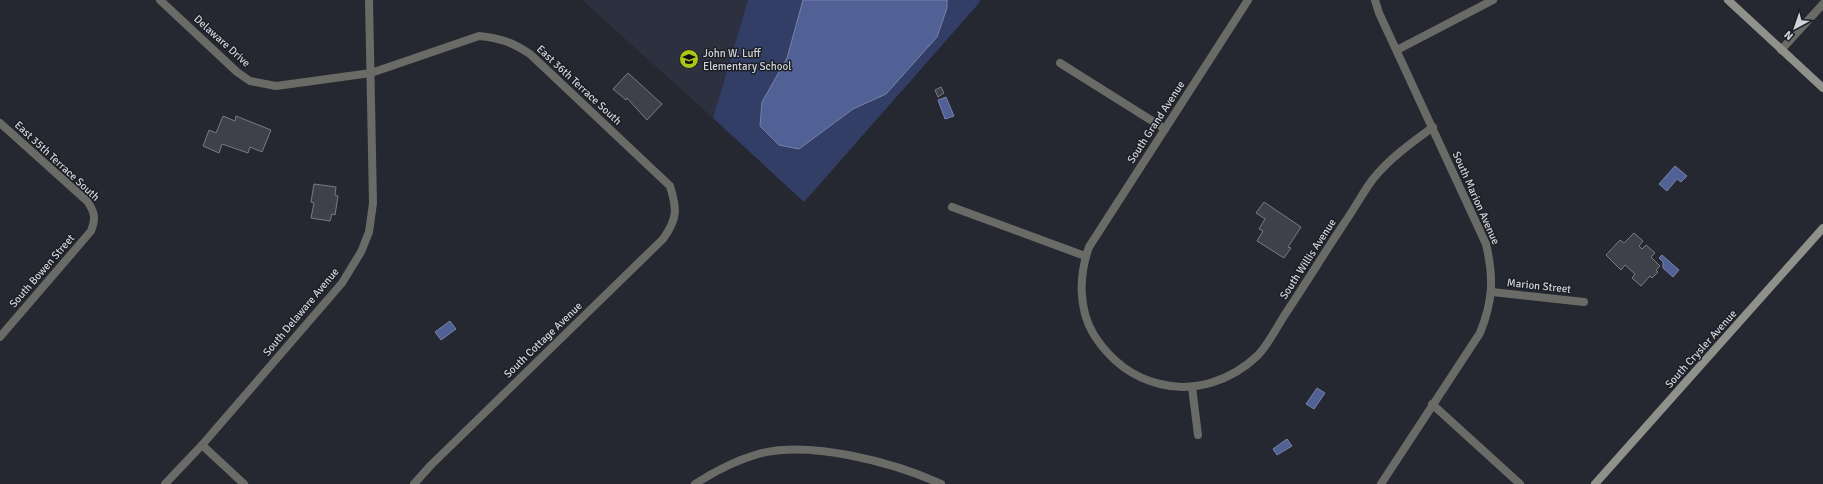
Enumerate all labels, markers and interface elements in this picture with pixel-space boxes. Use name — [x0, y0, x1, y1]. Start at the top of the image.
north arrow — [1775, 8, 1815, 48]
street label: Delaware Drive — [191, 12, 253, 70]
text: N — [1782, 28, 1796, 43]
street label: East 36th Terrace South — [534, 42, 624, 128]
place label: John W. Luff Elementary School — [703, 47, 791, 73]
school or university icon: John W. Luff Elementary School — [678, 48, 700, 70]
street label: South Grand Avenue — [1125, 78, 1187, 166]
street label: East 35th Terrace South — [12, 118, 102, 204]
street label: South Marion Avenue — [1450, 150, 1502, 246]
street label: South Willis Avenue — [1277, 216, 1339, 302]
street label: South Bowen Street — [7, 232, 77, 310]
street label: South Delaware Avenue — [260, 265, 342, 359]
street label: Marion Street — [1506, 276, 1572, 296]
street label: South Cottage Avenue — [501, 299, 585, 381]
street label: South Crysler Avenue — [1663, 307, 1739, 391]

